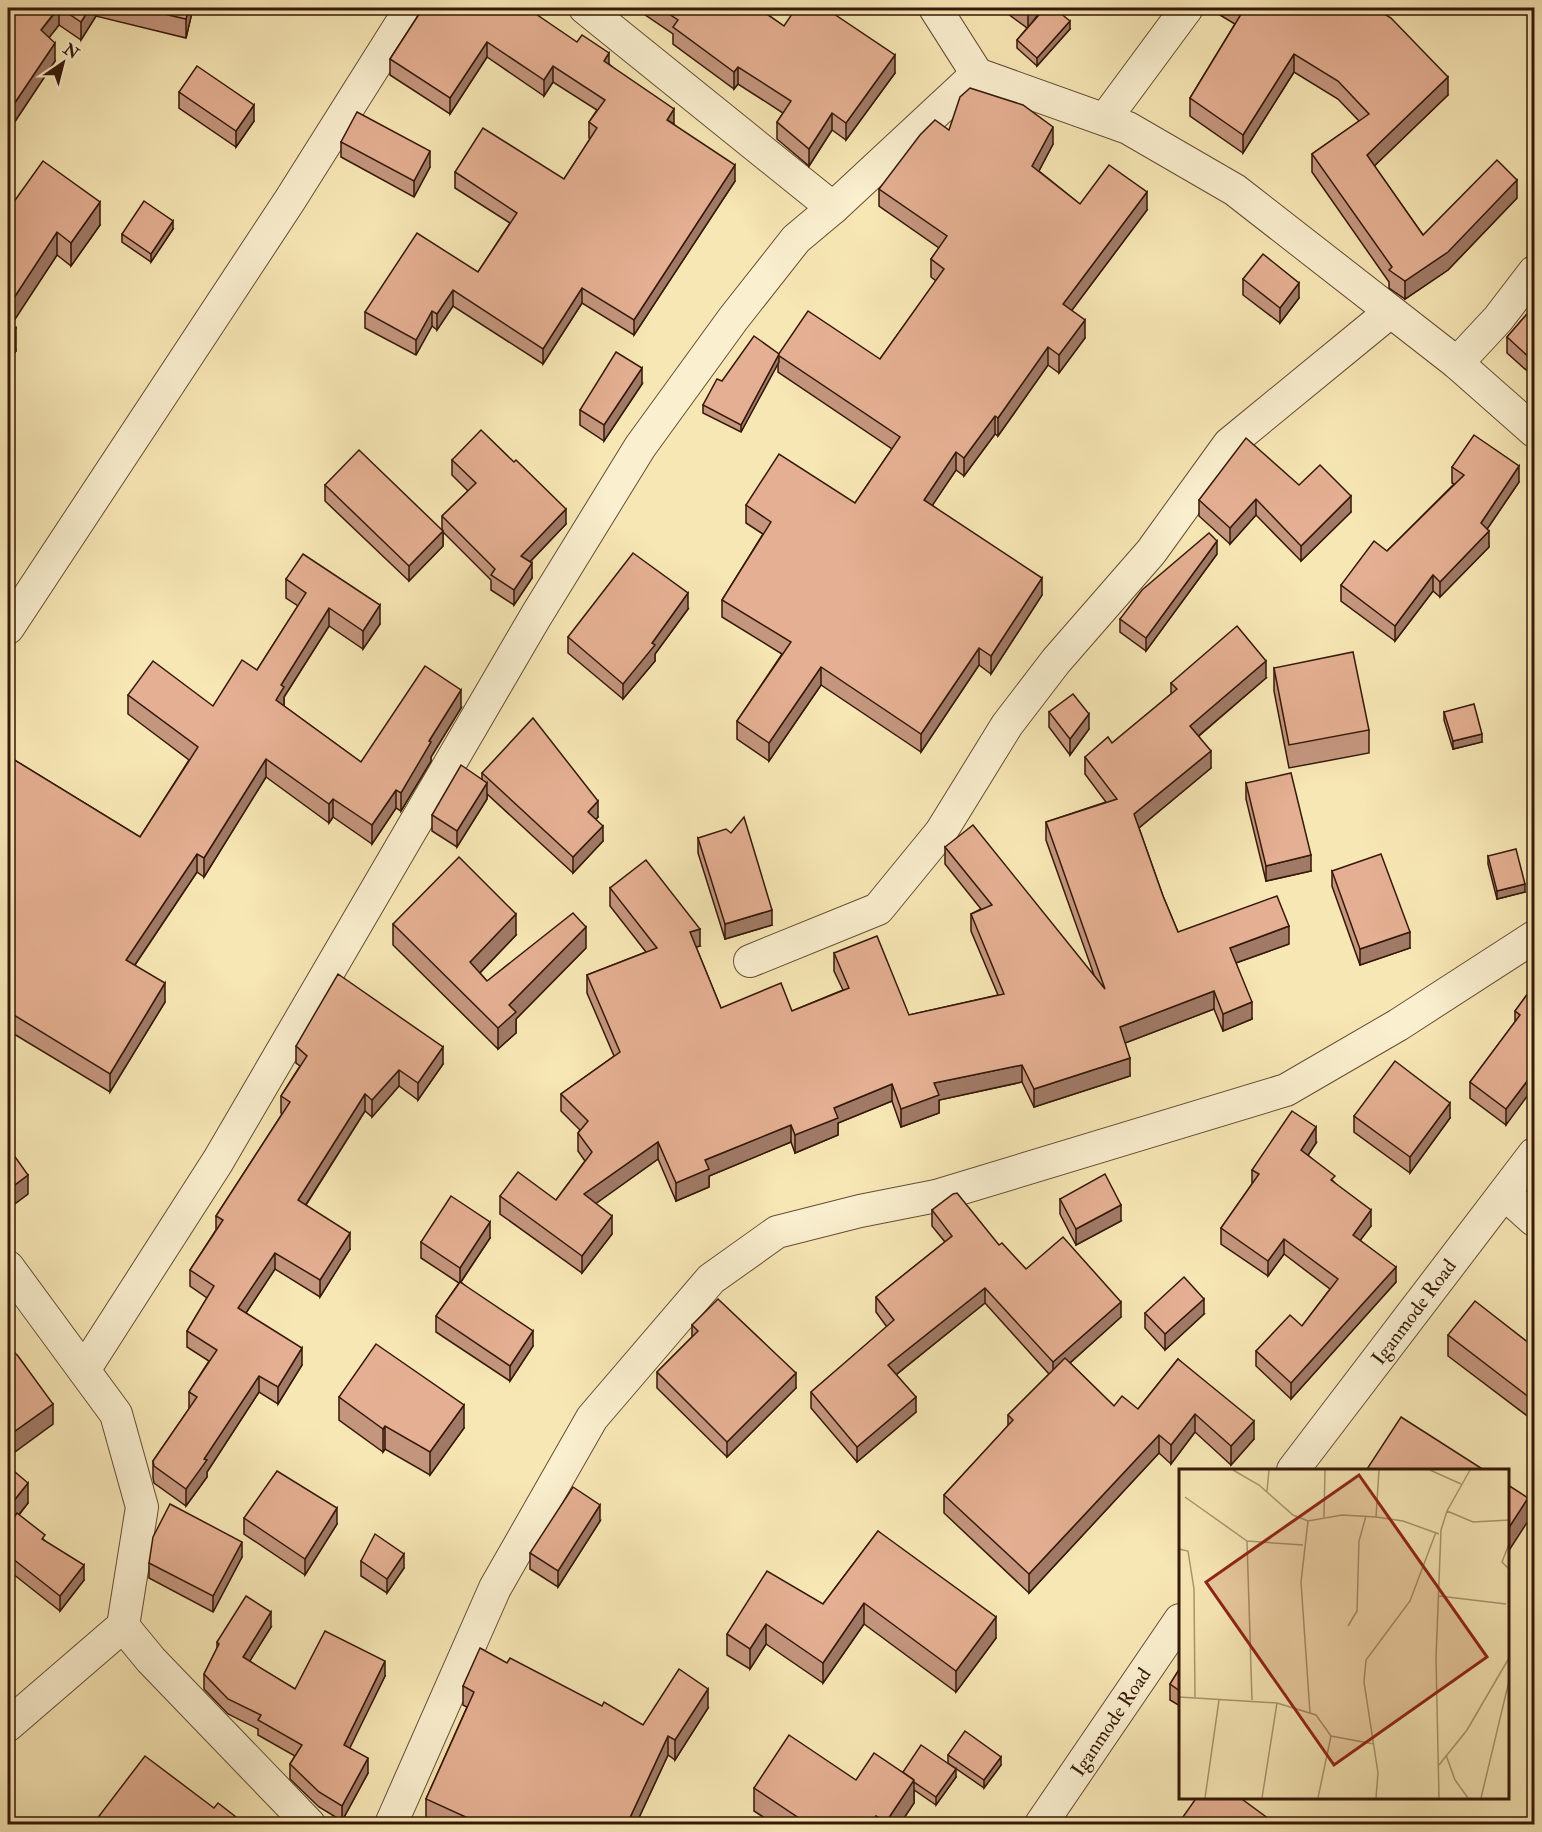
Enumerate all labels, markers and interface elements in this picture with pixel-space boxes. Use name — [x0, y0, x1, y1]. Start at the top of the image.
north arrow — [33, 33, 93, 93]
text: N — [59, 39, 83, 64]
street label: Iganmode Road — [1366, 1254, 1462, 1370]
inset map — [1179, 1469, 1509, 1799]
street label: Iganmode Road — [1065, 1663, 1157, 1781]

